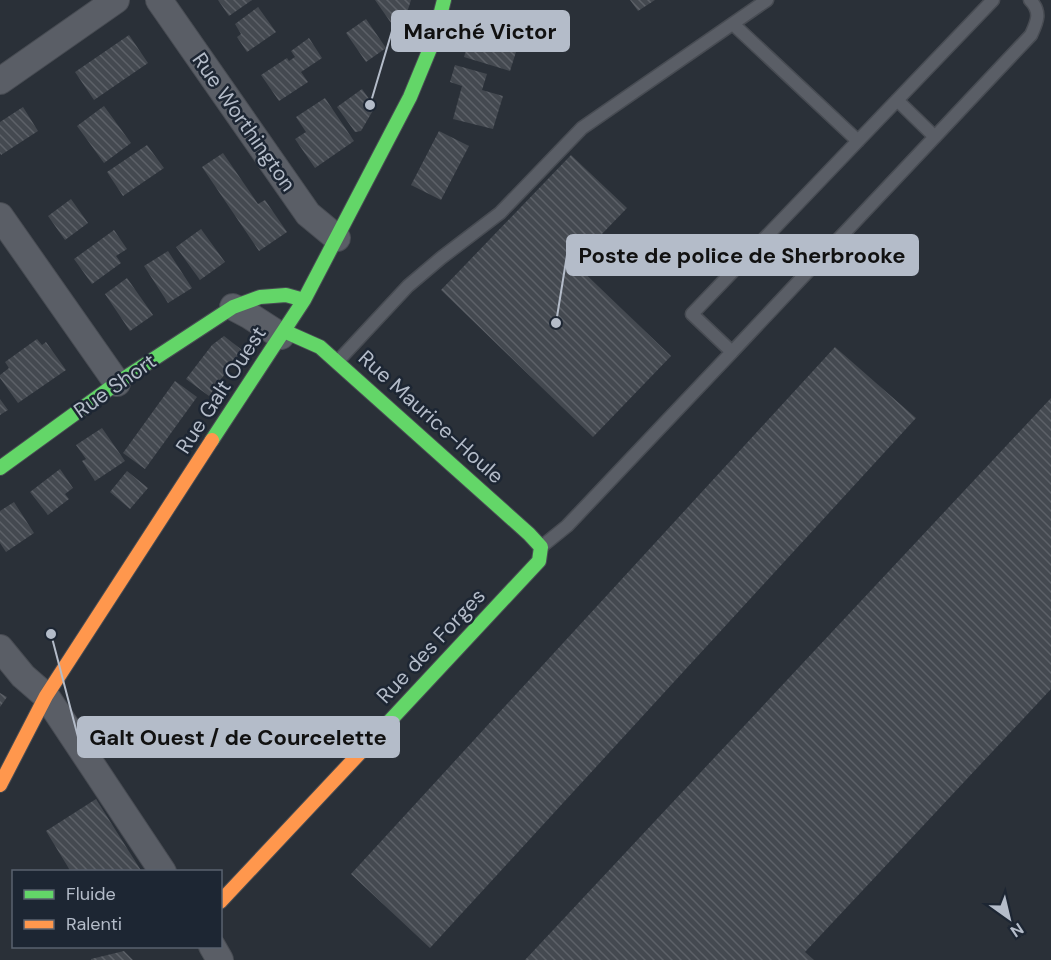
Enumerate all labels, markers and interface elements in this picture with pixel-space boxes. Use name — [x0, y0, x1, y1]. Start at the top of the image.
callout: Marché Victor — [392, 11, 569, 51]
text: Marché Victor — [403, 17, 557, 46]
street label: Rue Worthington — [186, 47, 302, 197]
callout: Poste de police de Sherbrooke — [567, 235, 918, 275]
text: Poste de police de Sherbrooke — [579, 241, 905, 270]
street label: Rue Galt Ouest — [169, 321, 273, 459]
street label: Rue Maurice-Houle — [352, 344, 510, 490]
street label: Rue Short — [68, 347, 162, 425]
street label: Rue des Forges — [370, 582, 492, 710]
callout: Galt Ouest / de Courcelette — [78, 717, 399, 757]
text: Galt Ouest / de Courcelette — [89, 723, 387, 752]
legend — [12, 870, 222, 948]
text: Fluide — [66, 882, 116, 906]
north arrow — [979, 888, 1039, 948]
text: Ralenti — [66, 912, 122, 936]
text: N — [1006, 918, 1028, 942]

